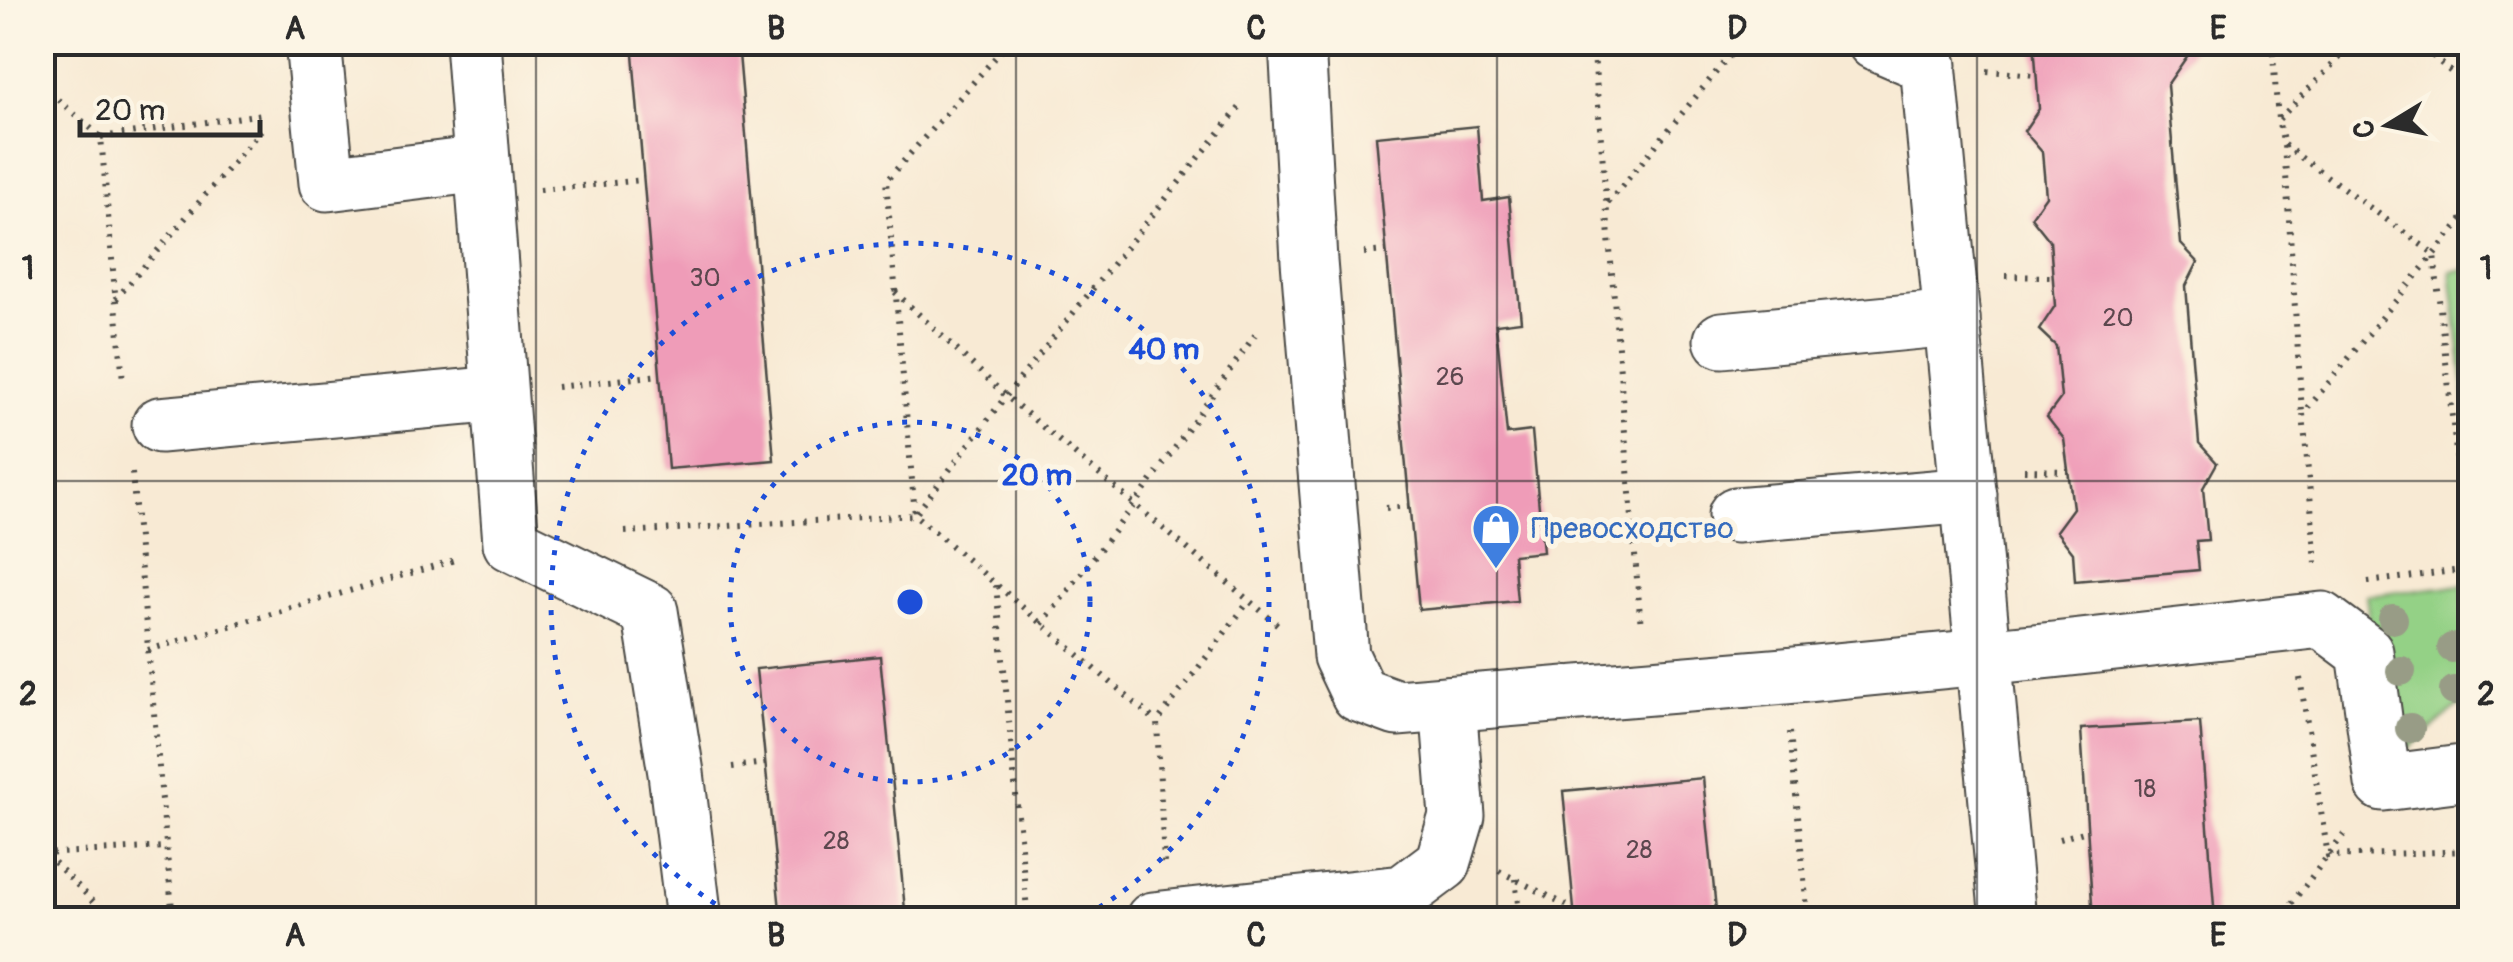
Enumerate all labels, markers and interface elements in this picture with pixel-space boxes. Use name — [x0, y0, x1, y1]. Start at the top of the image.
text: A — [285, 9, 306, 49]
text: B — [767, 9, 785, 49]
text: C — [1246, 9, 1266, 49]
text: D — [1727, 9, 1747, 49]
text: E — [2210, 9, 2227, 49]
scale bar — [80, 75, 260, 137]
north arrow — [2338, 75, 2438, 175]
text: 20 m — [95, 92, 165, 129]
text: С — [2346, 118, 2384, 141]
text: 1 — [22, 249, 34, 289]
text: 1 — [2480, 249, 2492, 289]
house number: 30 — [689, 263, 721, 294]
house number: 20 — [2102, 303, 2134, 334]
text: 40 m — [1128, 331, 1200, 368]
house number: 26 — [1436, 362, 1464, 393]
text: 20 m — [1002, 457, 1072, 494]
shop icon: Превосходство — [1470, 502, 1522, 570]
place label: Превосходство — [1531, 510, 1734, 547]
centre of rings — [892, 584, 928, 620]
text: 2 — [19, 675, 37, 715]
text: 2 — [2477, 675, 2495, 715]
house number: 18 — [2134, 774, 2156, 805]
house number: 28 — [823, 826, 849, 857]
house number: 28 — [1626, 835, 1652, 866]
text: A — [285, 916, 306, 956]
text: B — [767, 916, 785, 956]
text: C — [1246, 916, 1266, 956]
text: D — [1727, 916, 1747, 956]
text: E — [2210, 916, 2227, 956]

